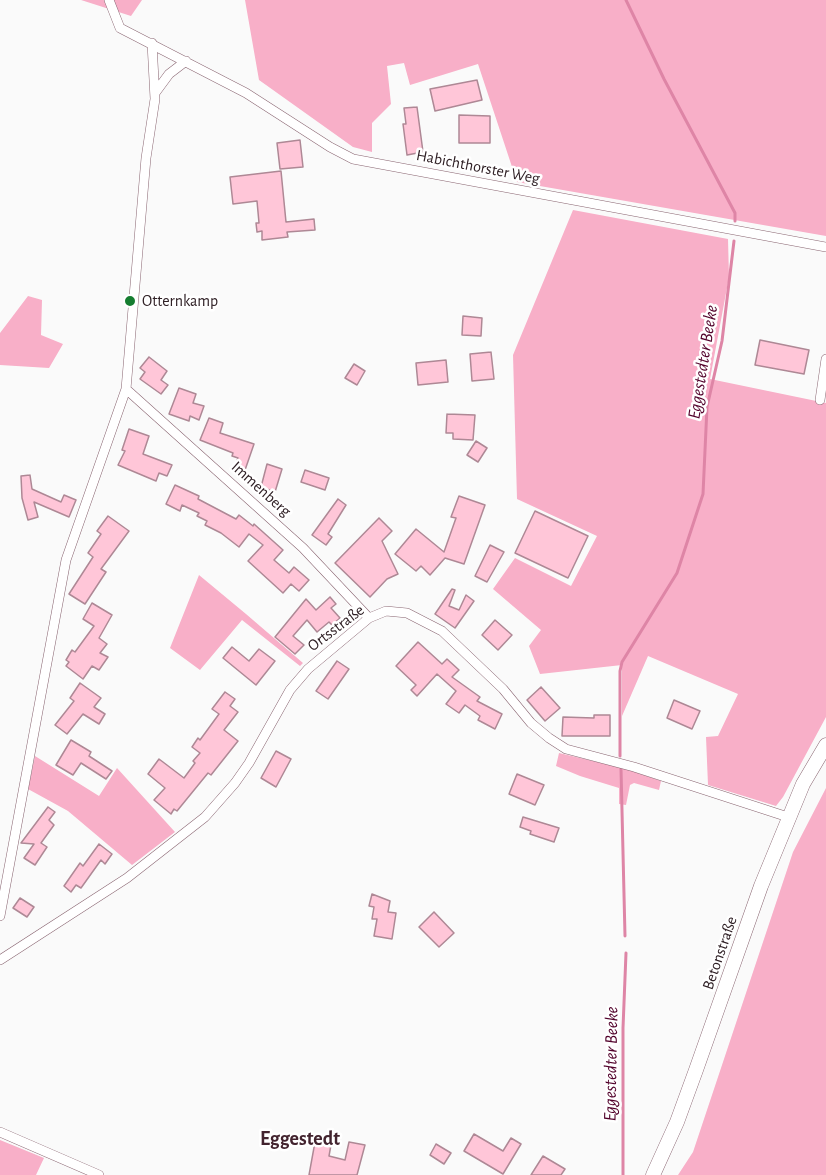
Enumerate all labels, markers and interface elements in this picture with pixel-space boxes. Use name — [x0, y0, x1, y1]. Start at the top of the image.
street label: Habichthorster Weg — [415, 146, 541, 188]
place label: Otternkamp — [142, 291, 218, 311]
marker: Otternkamp — [123, 294, 137, 308]
water label: Eggestedter Beeke — [683, 303, 723, 421]
street label: Immenberg — [227, 457, 295, 521]
street label: Ortsstraße — [304, 600, 368, 656]
street label: Betonstraße — [699, 914, 741, 992]
water label: Eggestedter Beeke — [599, 1006, 623, 1122]
district label: Eggestedt — [260, 1127, 340, 1151]

